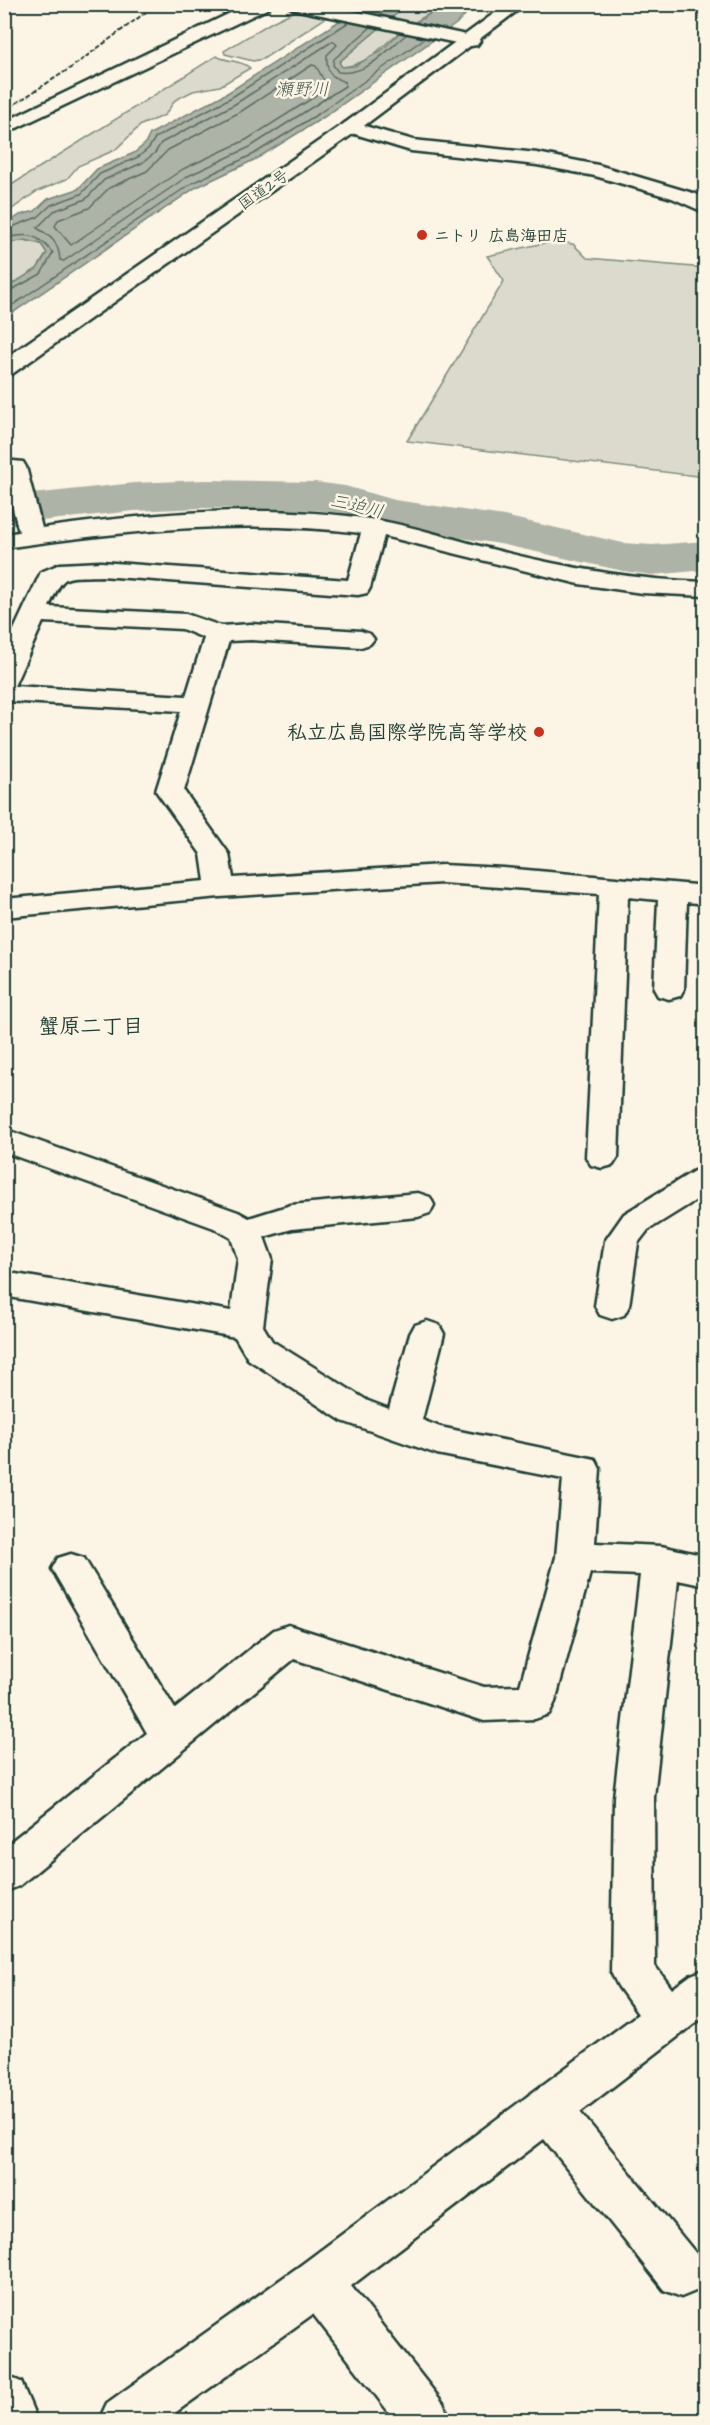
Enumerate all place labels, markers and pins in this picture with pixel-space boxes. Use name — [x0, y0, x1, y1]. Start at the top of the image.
place label: ニトリ 広島海田店 — [434, 225, 568, 247]
marker: ニトリ 広島海田店 — [415, 228, 429, 242]
place label: 私立広島国際学院高等学校 — [287, 719, 527, 747]
marker: 私立広島国際学院高等学校 — [532, 725, 546, 739]

